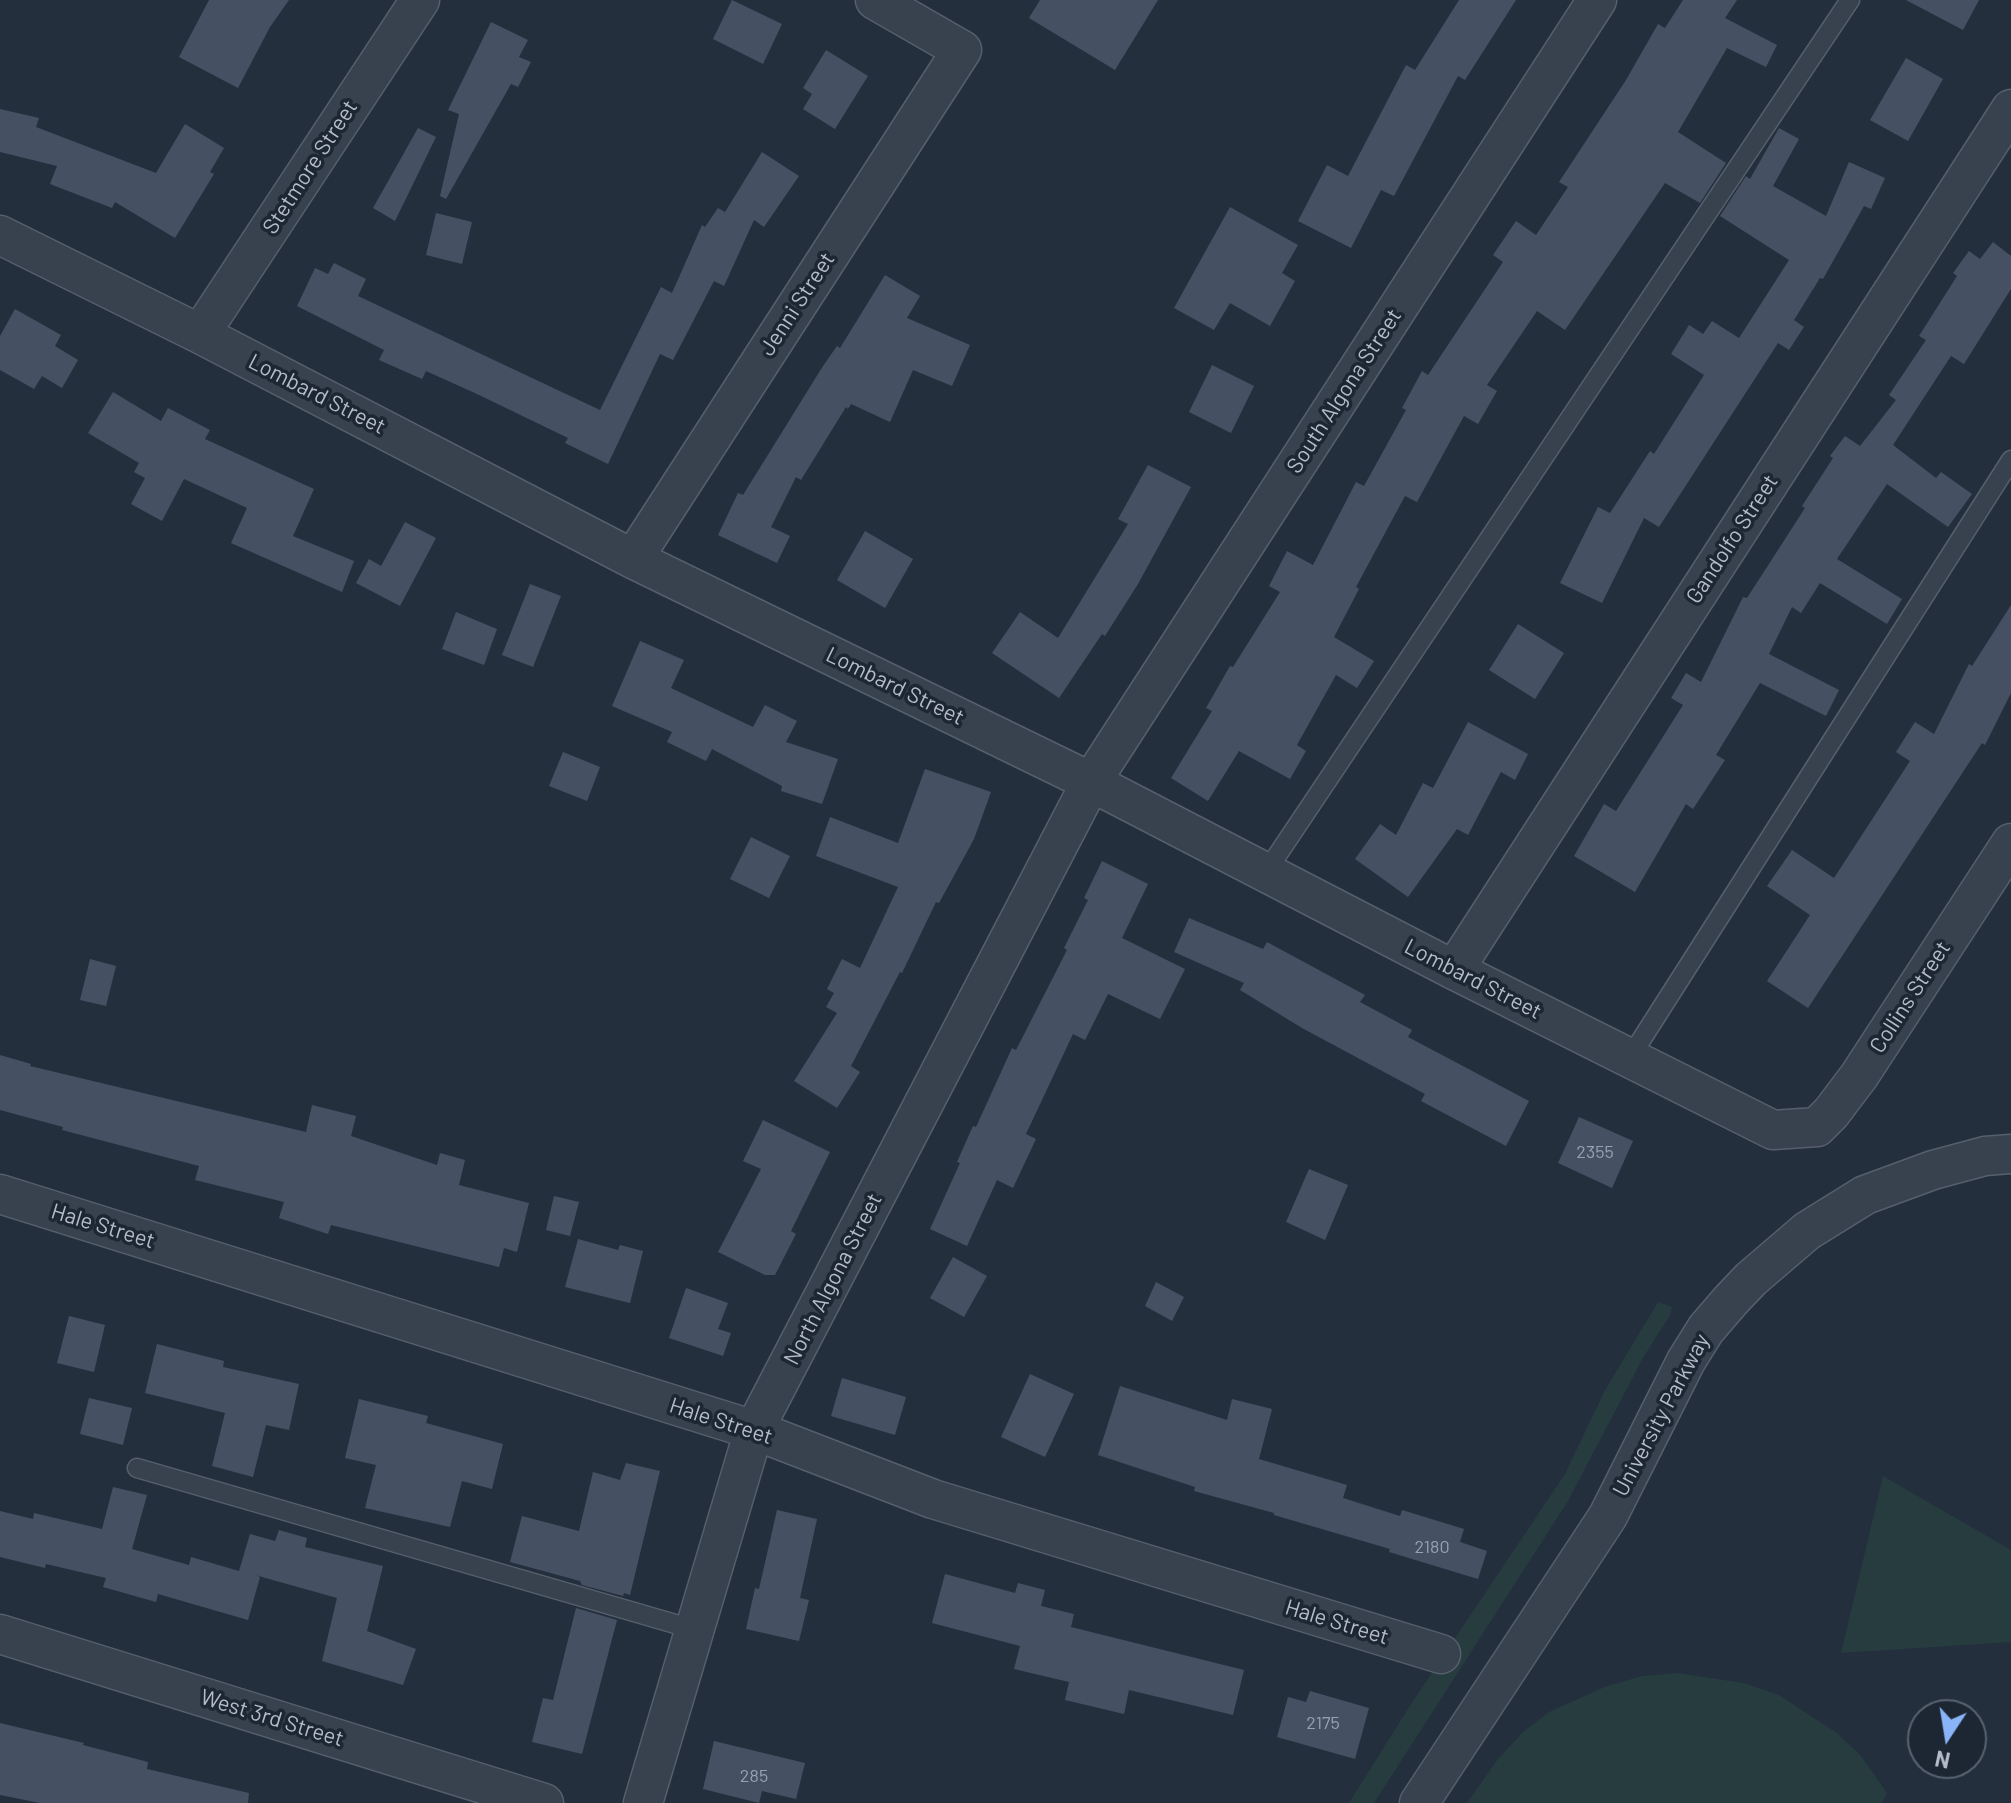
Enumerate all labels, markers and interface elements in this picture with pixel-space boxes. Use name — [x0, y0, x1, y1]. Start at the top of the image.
street label: Stetmore Street — [257, 95, 363, 239]
street label: Jenni Street — [754, 247, 840, 361]
street label: South Algona Street — [1281, 304, 1407, 478]
street label: Lombard Street — [244, 348, 390, 440]
street label: Gandolfo Street — [1680, 470, 1784, 608]
street label: Lombard Street — [822, 641, 968, 731]
street label: Lombard Street — [1400, 933, 1546, 1025]
street label: Collins Street — [1864, 936, 1956, 1058]
house number: 2355 — [1576, 1141, 1614, 1163]
street label: North Algona Street — [778, 1189, 888, 1369]
street label: Hale Street — [48, 1198, 158, 1254]
street label: University Parkway — [1607, 1329, 1715, 1501]
street label: Hale Street — [666, 1392, 776, 1450]
house number: 2180 — [1414, 1536, 1450, 1558]
street label: Hale Street — [1282, 1594, 1392, 1650]
street label: West 3rd Street — [197, 1684, 347, 1752]
north arrow — [1907, 1699, 1987, 1779]
house number: 2175 — [1306, 1712, 1340, 1734]
text: N — [1933, 1746, 1952, 1775]
house number: 285 — [740, 1765, 768, 1787]

